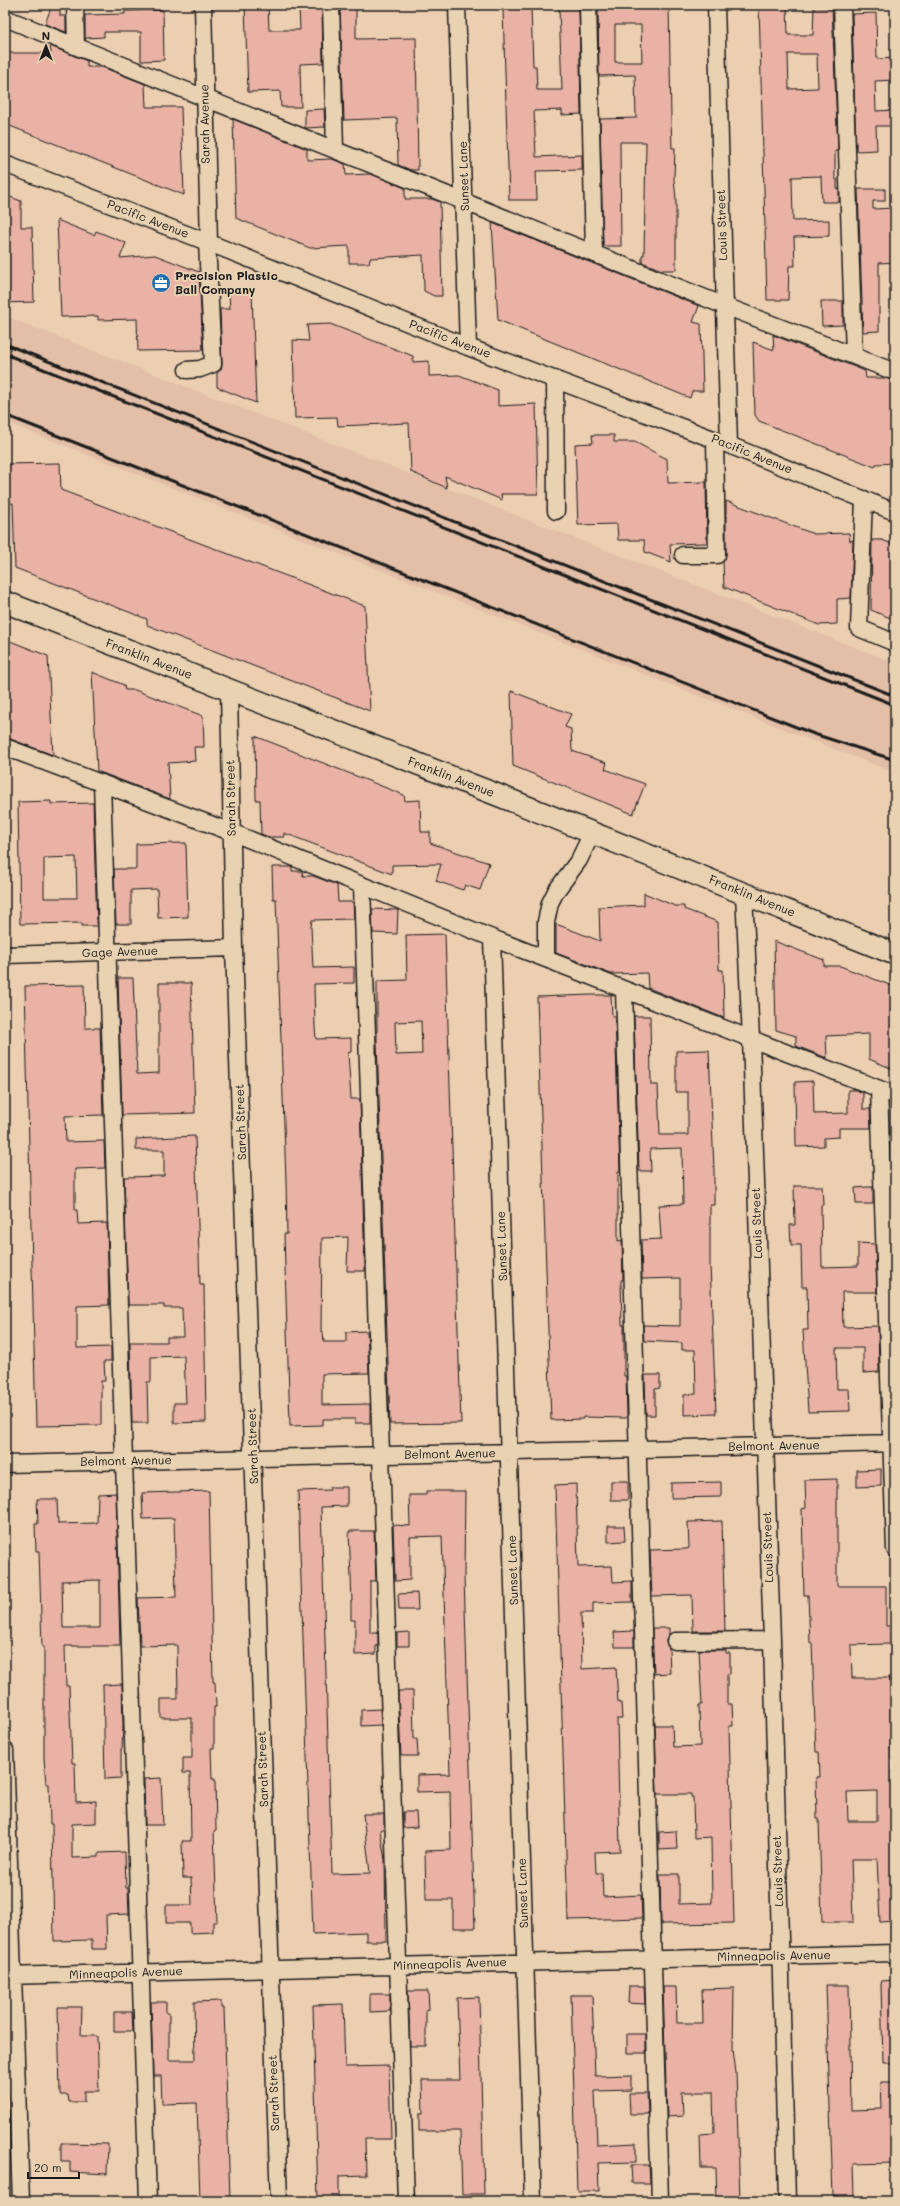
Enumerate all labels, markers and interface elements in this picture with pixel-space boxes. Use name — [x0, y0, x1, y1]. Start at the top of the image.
north arrow — [26, 26, 66, 66]
text: N — [42, 28, 50, 43]
street label: Sarah Avenue — [195, 84, 213, 164]
street label: Sunset Lane — [454, 141, 472, 211]
street label: Louis Street — [712, 189, 730, 261]
street label: Pacific Avenue — [105, 195, 192, 241]
place label: Precision Plastic Ball Company — [175, 267, 278, 297]
office icon: Precision Plastic Ball Company — [150, 272, 172, 294]
street label: Pacific Avenue — [407, 315, 494, 361]
street label: Pacific Avenue — [709, 429, 795, 477]
street label: Franklin Avenue — [104, 634, 195, 682]
street label: Franklin Avenue — [406, 752, 497, 800]
street label: Sarah Street — [221, 760, 239, 836]
street label: Franklin Avenue — [707, 870, 798, 920]
street label: Gage Avenue — [82, 942, 158, 960]
street label: Sarah Street — [231, 1084, 249, 1161]
street label: Louis Street — [747, 1187, 765, 1259]
street label: Sunset Lane — [492, 1211, 510, 1281]
street label: Sarah Street — [243, 1408, 261, 1485]
street label: Belmont Avenue — [728, 1436, 820, 1454]
street label: Belmont Avenue — [404, 1444, 496, 1462]
street label: Belmont Avenue — [80, 1451, 172, 1469]
street label: Louis Street — [758, 1511, 776, 1583]
street label: Sunset Lane — [503, 1535, 521, 1605]
street label: Sarah Street — [253, 1731, 271, 1808]
street label: Louis Street — [768, 1835, 786, 1907]
street label: Sunset Lane — [513, 1858, 531, 1928]
street label: Minneapolis Avenue — [717, 1946, 831, 1964]
street label: Minneapolis Avenue — [393, 1953, 507, 1973]
street label: Minneapolis Avenue — [69, 1962, 183, 1982]
street label: Sarah Street — [264, 2055, 282, 2132]
scale bar — [28, 2154, 79, 2180]
text: 20 m — [34, 2159, 62, 2175]

